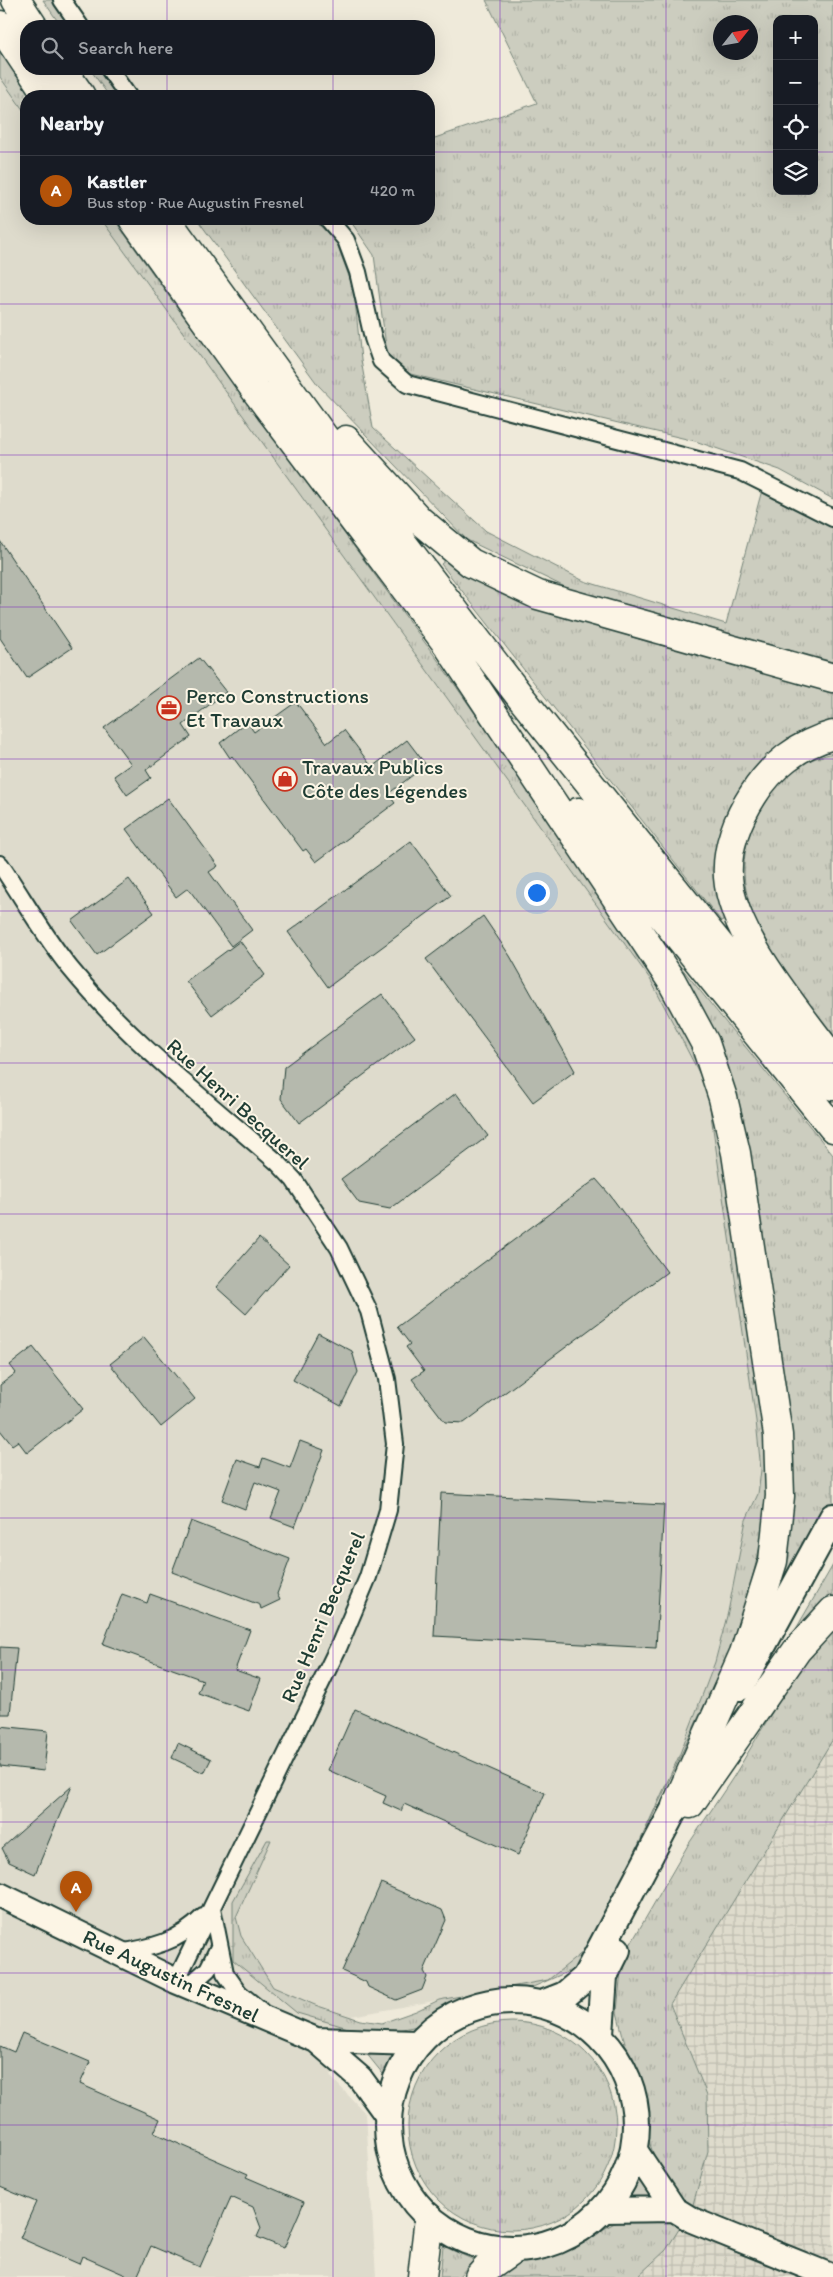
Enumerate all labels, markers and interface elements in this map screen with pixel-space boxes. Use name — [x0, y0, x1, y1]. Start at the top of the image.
north arrow — [713, 15, 758, 60]
map controls — [773, 15, 818, 195]
button: + — [773, 15, 818, 60]
search box — [20, 20, 435, 75]
icon: search — [38, 34, 66, 62]
text: Search here — [78, 36, 173, 59]
button: − — [773, 60, 818, 105]
button: locate — [773, 105, 818, 150]
text: Nearby — [40, 110, 104, 135]
button: layers — [773, 150, 818, 195]
text: Kastler — [87, 170, 147, 193]
text: A — [51, 181, 61, 200]
text: 420 m — [370, 181, 415, 200]
text: Bus stop · Rue Augustin Fresnel — [87, 193, 304, 212]
place label: Perco Constructions Et Travaux — [186, 683, 369, 732]
office icon: Perco Constructions Et Travaux — [156, 695, 182, 721]
place label: Travaux Publics Côte des Légendes — [302, 754, 468, 803]
shop icon: Travaux Publics Côte des Légendes — [272, 766, 298, 792]
your location — [524, 880, 550, 906]
street label: Rue Henri Becquerel — [162, 1033, 315, 1174]
street label: Rue Henri Becquerel — [275, 1527, 370, 1706]
pin: A — [60, 1871, 92, 1912]
street label: Rue Augustin Fresnel — [79, 1924, 263, 2027]

